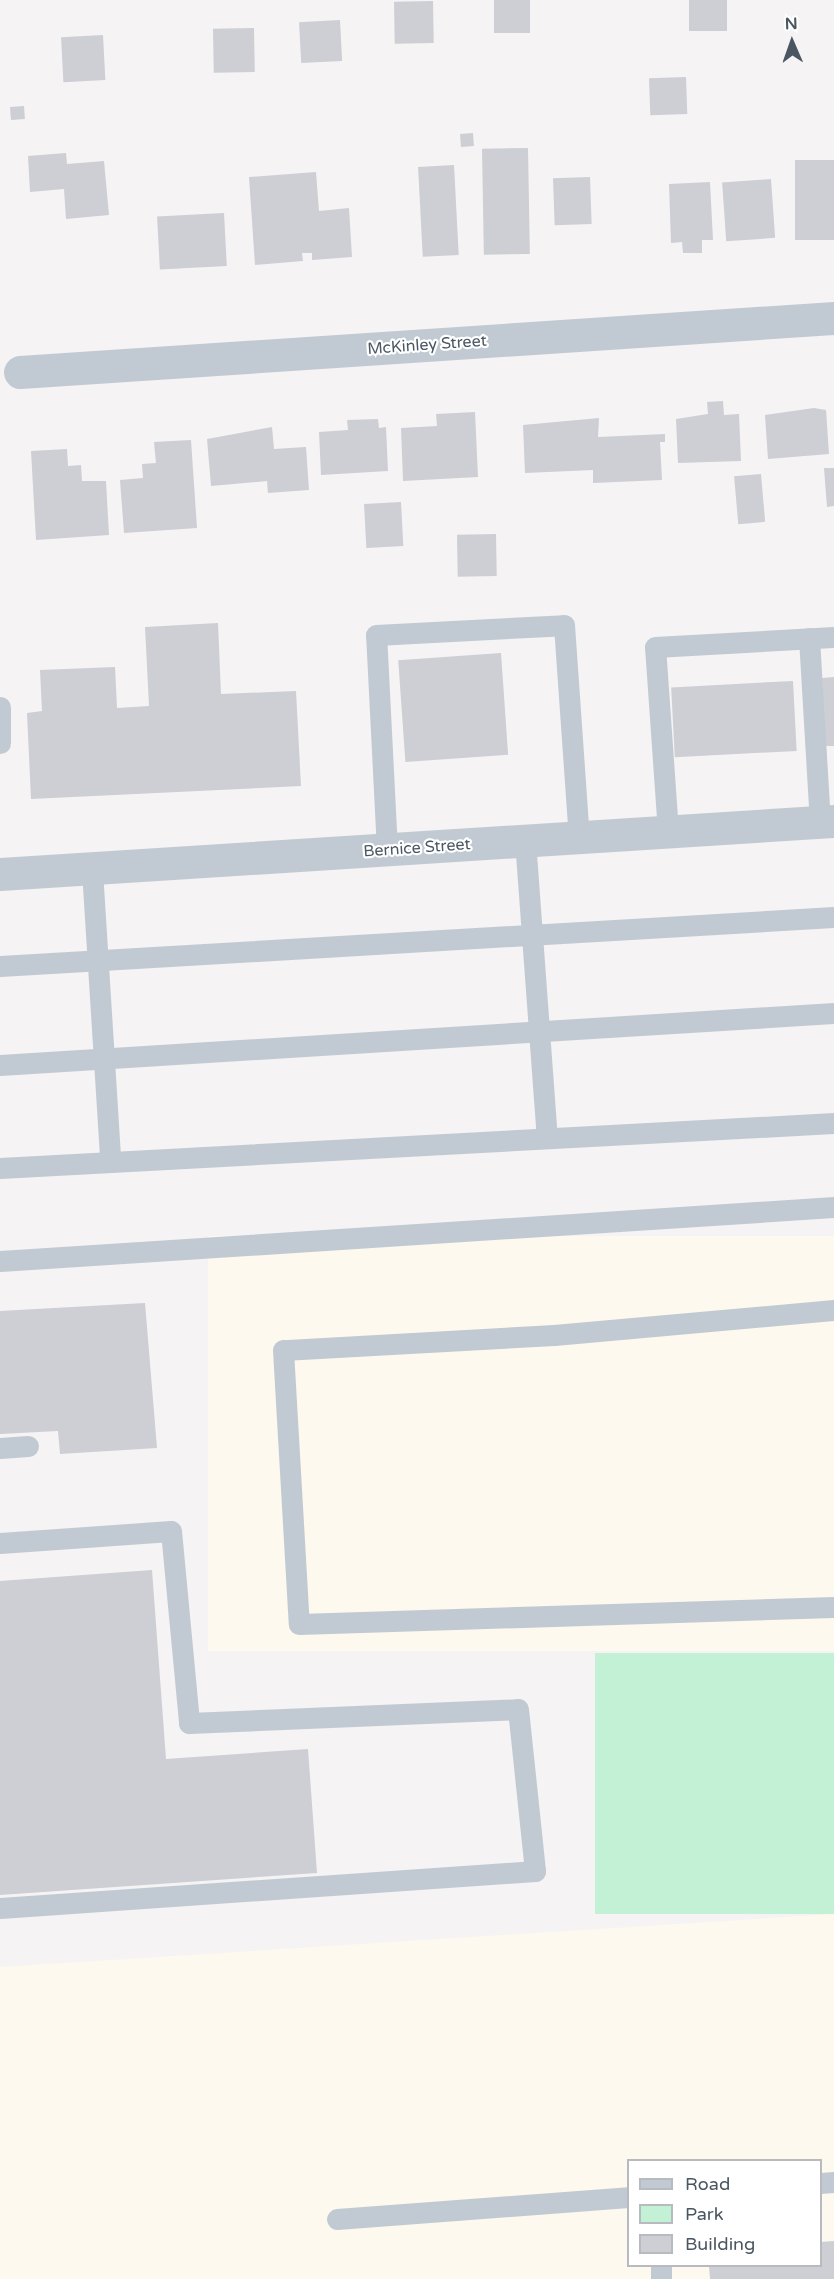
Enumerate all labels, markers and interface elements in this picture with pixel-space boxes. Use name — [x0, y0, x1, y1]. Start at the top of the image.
north arrow — [762, 12, 822, 72]
text: N — [785, 14, 798, 34]
street label: McKinley Street — [367, 331, 487, 359]
street label: Bernice Street — [363, 835, 471, 861]
legend — [627, 2159, 822, 2267]
text: Road — [685, 2173, 730, 2195]
text: Park — [685, 2203, 723, 2225]
text: Building — [685, 2233, 755, 2255]

